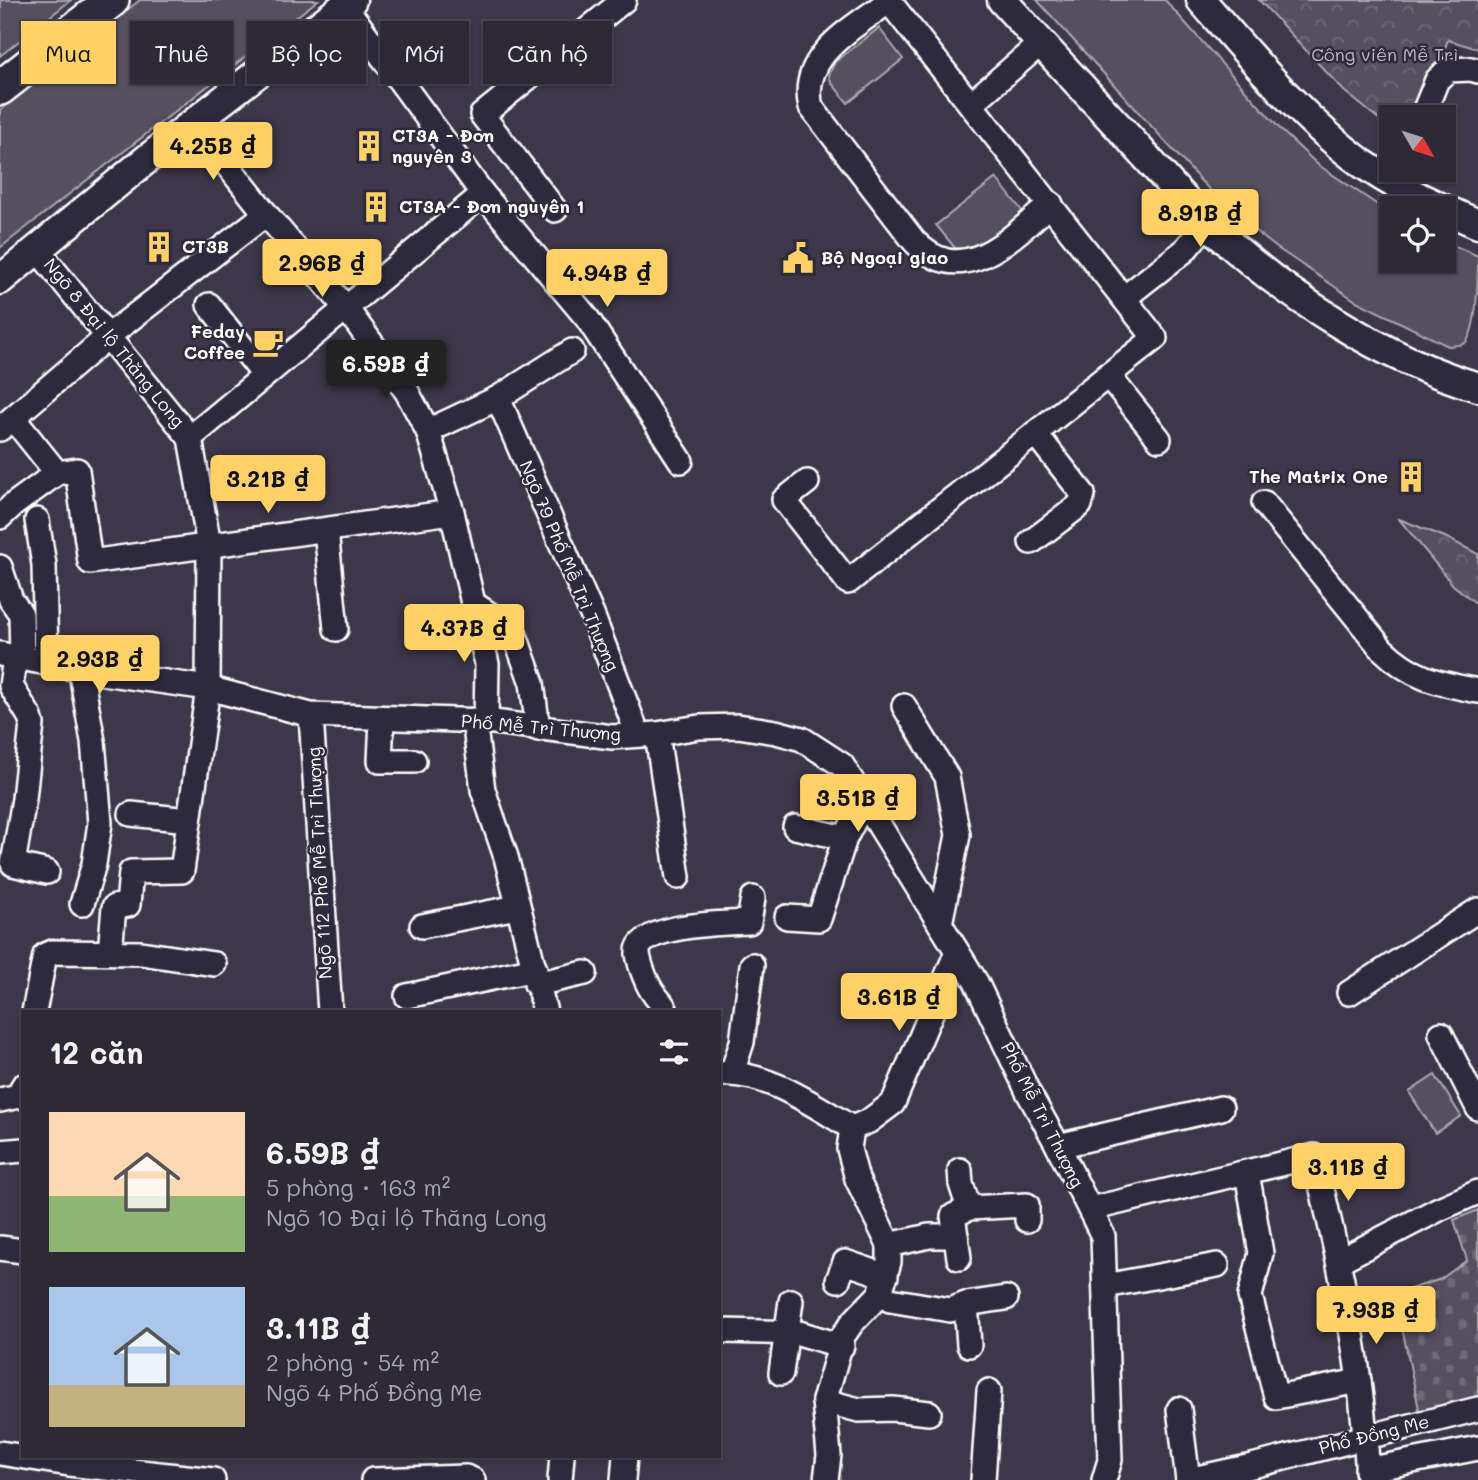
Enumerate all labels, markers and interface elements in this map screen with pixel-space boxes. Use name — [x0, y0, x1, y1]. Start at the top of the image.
chip: Mua — [21, 21, 116, 84]
chip: Thuê — [130, 21, 233, 84]
chip: Bộ lọc — [247, 21, 366, 84]
chip: Mới — [380, 21, 469, 84]
chip: Căn hộ — [483, 21, 612, 84]
park label: Công viên Mễ Trì — [1311, 42, 1459, 66]
north arrow — [1379, 105, 1456, 182]
map controls — [1379, 105, 1456, 273]
pin: 4.25B ₫ — [148, 122, 278, 182]
place label: CT3A - Đơn nguyên 3 — [392, 123, 494, 168]
building icon: CT3A - Đơn nguyên 3 — [352, 129, 386, 163]
text: 4.25B ₫ — [169, 130, 257, 160]
building icon: CT3A - Đơn nguyên 1 — [359, 190, 393, 224]
pin: 8.91B ₫ — [1135, 190, 1265, 249]
place label: CT3A - Đơn nguyên 1 — [399, 194, 584, 218]
button: locate — [1379, 196, 1456, 273]
text: 8.91B ₫ — [1158, 197, 1242, 227]
building icon: CT3B — [142, 230, 176, 264]
place label: CT3B — [182, 234, 229, 258]
pin: 2.96B ₫ — [257, 240, 387, 299]
public building icon: Bộ Ngoại giao — [781, 241, 815, 275]
place label: Bộ Ngoại giao — [821, 245, 948, 269]
text: 2.96B ₫ — [278, 247, 366, 277]
pin: 4.94B ₫ — [542, 250, 672, 309]
street label: Ngõ 8 Đại lộ Thăng Long — [39, 253, 191, 432]
text: 4.94B ₫ — [562, 257, 652, 287]
place label: Feday Coffee — [184, 319, 245, 364]
cafe icon: Feday Coffee — [251, 325, 285, 359]
pin: 6.59B ₫ — [321, 340, 451, 400]
text: 6.59B ₫ — [342, 348, 430, 378]
pin: 3.21B ₫ — [203, 456, 333, 515]
street label: Ngõ 79 Phố Mễ Trì Thượng — [515, 456, 625, 675]
building icon: The Matrix One — [1394, 460, 1428, 494]
text: 3.21B ₫ — [226, 463, 310, 493]
place label: The Matrix One — [1249, 464, 1388, 488]
pin: 4.37B ₫ — [399, 604, 529, 664]
text: 4.37B ₫ — [420, 612, 508, 642]
pin: 2.93B ₫ — [35, 636, 165, 695]
text: 2.93B ₫ — [57, 643, 143, 673]
street label: Phố Mễ Trì Thượng — [460, 708, 622, 746]
street label: Ngõ 112 Phố Mễ Trì Thượng — [301, 746, 337, 980]
pin: 3.51B ₫ — [793, 774, 923, 834]
text: 3.51B ₫ — [816, 782, 900, 812]
pin: 3.61B ₫ — [834, 974, 964, 1033]
text: 3.61B ₫ — [857, 981, 941, 1011]
text: 12 căn — [49, 1032, 143, 1072]
icon: filters — [655, 1033, 693, 1071]
street label: Phố Mễ Trì Thượng — [996, 1038, 1090, 1191]
text: 6.59B ₫ — [266, 1132, 380, 1172]
icon: home — [105, 1140, 189, 1224]
pin: 3.11B ₫ — [1283, 1144, 1413, 1203]
text: 3.11B ₫ — [1308, 1151, 1388, 1181]
text: 5 phòng · 163 m² — [266, 1172, 450, 1202]
text: Ngõ 10 Đại lộ Thăng Long — [266, 1202, 547, 1232]
pin: 7.93B ₫ — [1311, 1286, 1441, 1346]
text: 7.93B ₫ — [1333, 1294, 1419, 1324]
text: 3.11B ₫ — [266, 1307, 371, 1347]
icon: home — [105, 1315, 189, 1399]
text: 2 phòng · 54 m² — [266, 1347, 439, 1377]
text: Ngõ 4 Phố Đồng Me — [266, 1377, 482, 1407]
street label: Phố Đồng Me — [1316, 1409, 1431, 1459]

